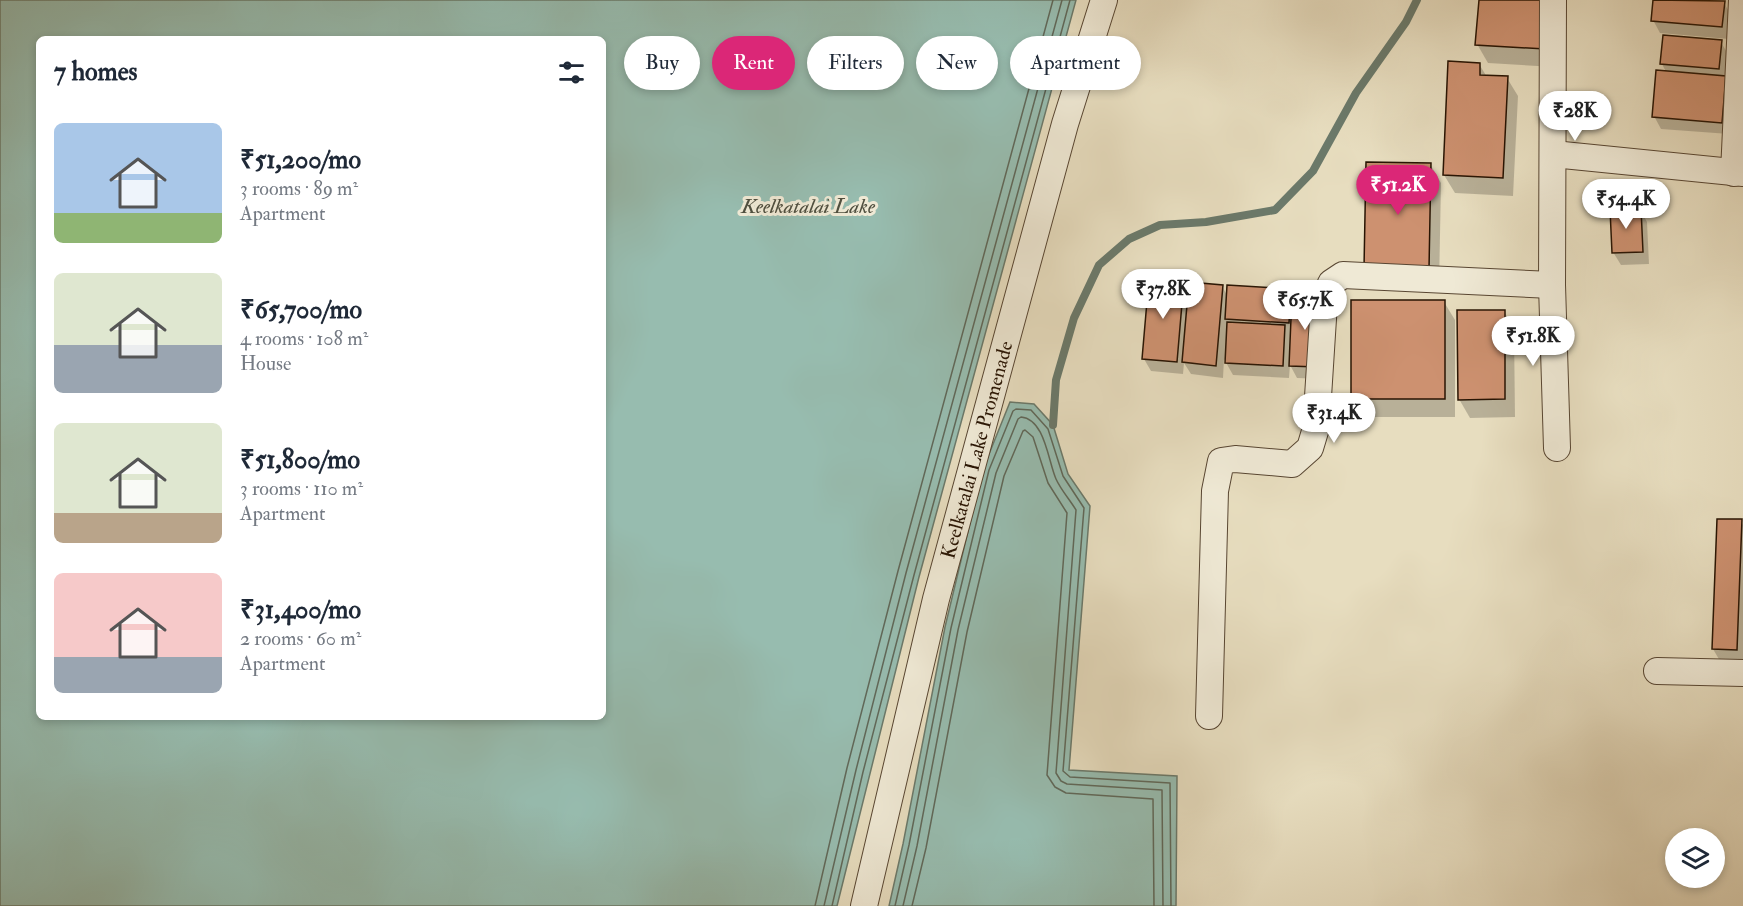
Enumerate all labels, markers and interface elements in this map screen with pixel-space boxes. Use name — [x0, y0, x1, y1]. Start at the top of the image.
chip: Buy — [624, 36, 700, 90]
chip: Rent — [712, 36, 795, 90]
chip: Filters — [807, 36, 904, 90]
chip: New — [916, 36, 998, 90]
chip: Apartment — [1010, 36, 1141, 90]
text: 7 homes — [54, 56, 137, 88]
icon: filters — [555, 56, 588, 89]
pin: ₹28K — [1539, 91, 1611, 142]
text: ₹28K — [1553, 98, 1597, 123]
text: ₹51,200/mo — [240, 144, 361, 176]
icon: home — [102, 147, 174, 219]
pin: ₹51.2K — [1349, 165, 1447, 216]
text: ₹51.2K — [1370, 172, 1426, 197]
text: 3 rooms · 89 m² — [240, 176, 358, 201]
pin: ₹54.4K — [1577, 179, 1675, 230]
text: ₹54.4K — [1596, 186, 1656, 211]
water label: Keelkatalai Lake — [740, 193, 876, 220]
text: Apartment — [240, 201, 325, 226]
pin: ₹37.8K — [1114, 269, 1212, 320]
text: ₹37.8K — [1135, 276, 1191, 301]
pin: ₹65.7K — [1256, 280, 1354, 331]
text: ₹65.7K — [1277, 287, 1333, 312]
text: ₹65,700/mo — [240, 294, 362, 326]
icon: home — [102, 297, 174, 369]
pin: ₹51.8K — [1484, 316, 1582, 367]
text: ₹51.8K — [1506, 323, 1560, 348]
text: 4 rooms · 108 m² — [240, 326, 368, 351]
street label: Keelkatalai Lake Promenade — [936, 338, 1019, 562]
text: House — [240, 351, 291, 376]
pin: ₹31.4K — [1285, 393, 1383, 444]
text: ₹31.4K — [1306, 400, 1362, 425]
text: ₹51,800/mo — [240, 444, 360, 476]
icon: home — [102, 447, 174, 519]
text: 3 rooms · 110 m² — [240, 476, 363, 501]
text: Apartment — [240, 501, 325, 526]
text: ₹31,400/mo — [240, 594, 361, 626]
icon: home — [102, 597, 174, 669]
text: 2 rooms · 60 m² — [240, 626, 361, 651]
text: Apartment — [240, 651, 325, 676]
map controls — [1665, 828, 1725, 888]
button: layers — [1665, 828, 1725, 888]

